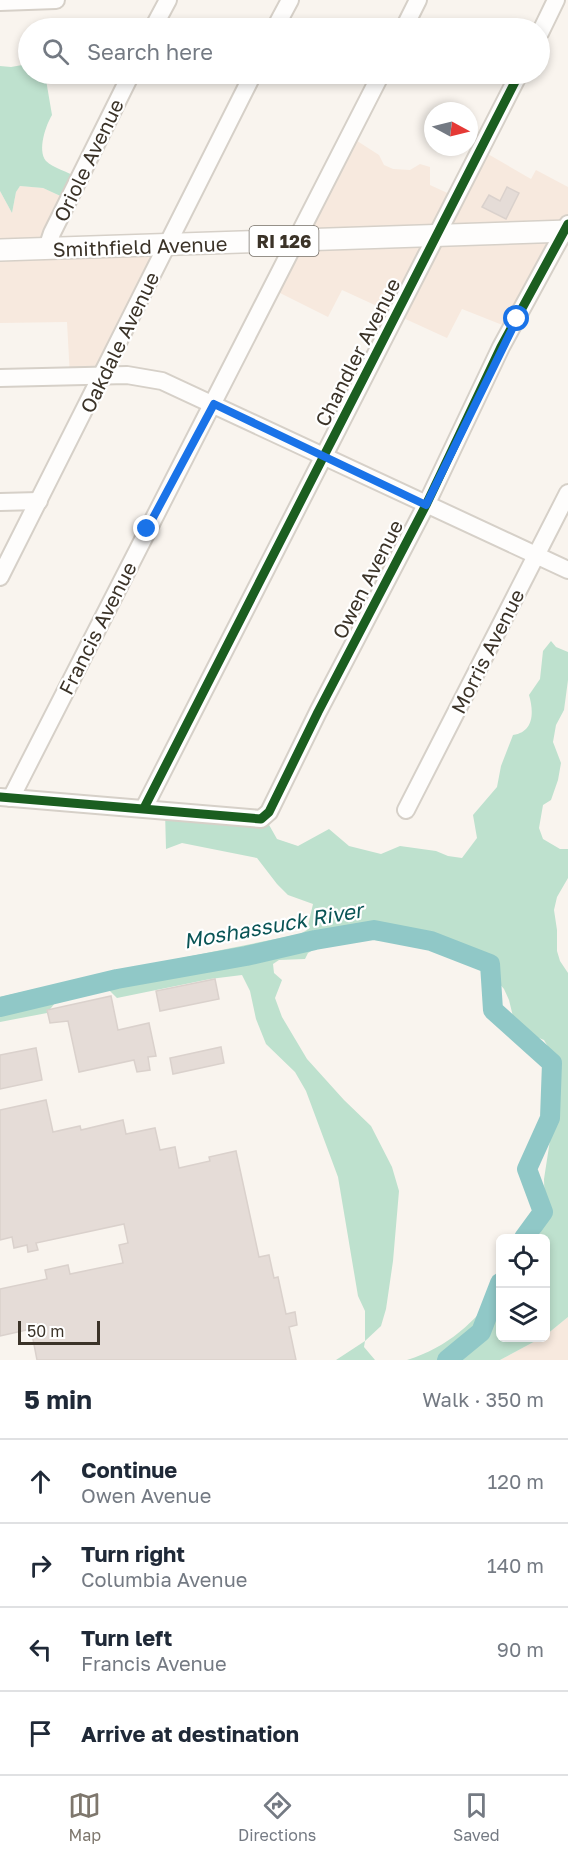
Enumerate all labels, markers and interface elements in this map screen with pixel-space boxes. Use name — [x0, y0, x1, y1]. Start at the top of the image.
search box — [18, 18, 550, 84]
icon: search — [39, 35, 72, 68]
text: Search here — [87, 38, 213, 65]
street label: Oriole Avenue — [48, 95, 128, 225]
north arrow — [424, 102, 478, 156]
road number: RI 126 — [250, 226, 318, 256]
street label: Smithfield Avenue — [52, 231, 228, 261]
street label: Oakdale Avenue — [74, 268, 164, 416]
street label: Chandler Avenue — [309, 274, 405, 430]
route start — [503, 305, 529, 331]
route end — [133, 515, 159, 541]
street label: Owen Avenue — [327, 515, 407, 643]
street label: Francis Avenue — [53, 558, 141, 698]
street label: Morris Avenue — [445, 585, 529, 717]
water label: Moshassuck River — [181, 896, 367, 954]
map controls — [496, 1234, 550, 1342]
button: locate — [496, 1234, 550, 1288]
button: layers — [496, 1288, 550, 1342]
scale bar — [18, 1318, 100, 1346]
text: 50 m — [27, 1321, 64, 1341]
text: 5 min — [24, 1384, 92, 1415]
text: Walk · 350 m — [422, 1387, 544, 1411]
text: Continue — [81, 1456, 177, 1483]
icon: ahead — [24, 1465, 57, 1498]
text: 120 m — [488, 1469, 544, 1493]
text: Owen Avenue — [81, 1483, 211, 1507]
text: Turn right — [81, 1540, 185, 1567]
icon: right — [24, 1549, 57, 1582]
text: 140 m — [487, 1553, 544, 1577]
text: Columbia Avenue — [81, 1567, 247, 1591]
text: Turn left — [81, 1624, 172, 1651]
icon: left — [24, 1633, 57, 1666]
text: 90 m — [497, 1637, 544, 1661]
text: Francis Avenue — [81, 1651, 227, 1675]
icon: arrive — [24, 1717, 57, 1750]
text: Arrive at destination — [81, 1720, 299, 1747]
tab: Map — [68, 1789, 101, 1845]
tab: Directions — [238, 1789, 316, 1845]
tab: Saved — [453, 1789, 500, 1845]

